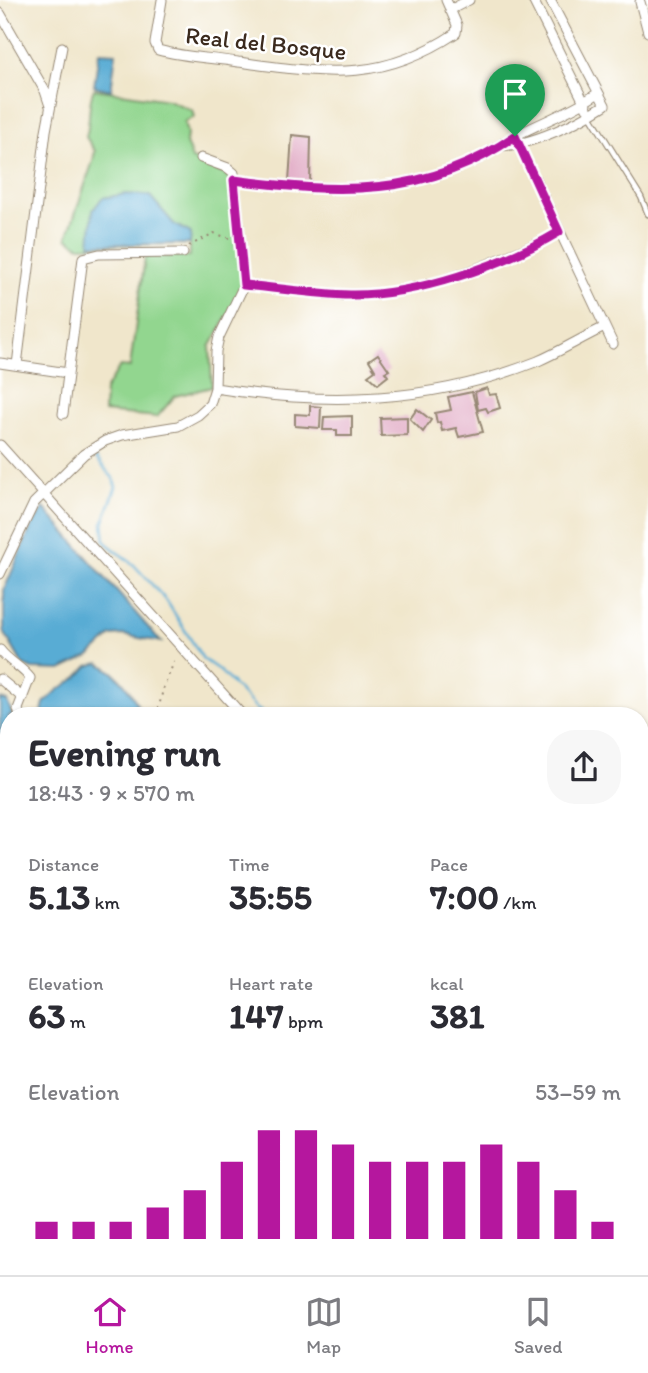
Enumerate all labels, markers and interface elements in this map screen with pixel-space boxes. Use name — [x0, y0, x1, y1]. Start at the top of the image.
street label: Real del Bosque — [184, 20, 348, 66]
pin — [485, 64, 545, 136]
icon: arrive — [496, 75, 534, 113]
text: Evening run — [28, 730, 221, 776]
button: share — [547, 730, 621, 804]
text: 18:43 · 9 × 570 m — [28, 779, 195, 807]
text: Distance — [28, 853, 99, 876]
text: Time — [229, 853, 270, 876]
text: Pace — [430, 853, 468, 876]
text: 5.13 — [28, 876, 90, 918]
text: 35:55 — [229, 876, 312, 918]
text: 7:00 — [430, 876, 499, 918]
text: km — [90, 891, 120, 914]
text: /km — [499, 891, 536, 914]
text: Elevation — [28, 972, 104, 995]
text: Heart rate — [229, 972, 313, 995]
text: kcal — [430, 972, 464, 995]
text: 63 — [28, 995, 66, 1037]
text: 147 — [229, 995, 284, 1037]
text: 381 — [430, 995, 485, 1037]
text: m — [66, 1010, 86, 1033]
text: bpm — [284, 1010, 323, 1033]
text: Elevation — [28, 1078, 119, 1106]
text: 53–59 m — [535, 1078, 621, 1106]
tab: Home — [86, 1293, 133, 1358]
tab: Map — [305, 1293, 343, 1358]
tab: Saved — [514, 1293, 562, 1358]

